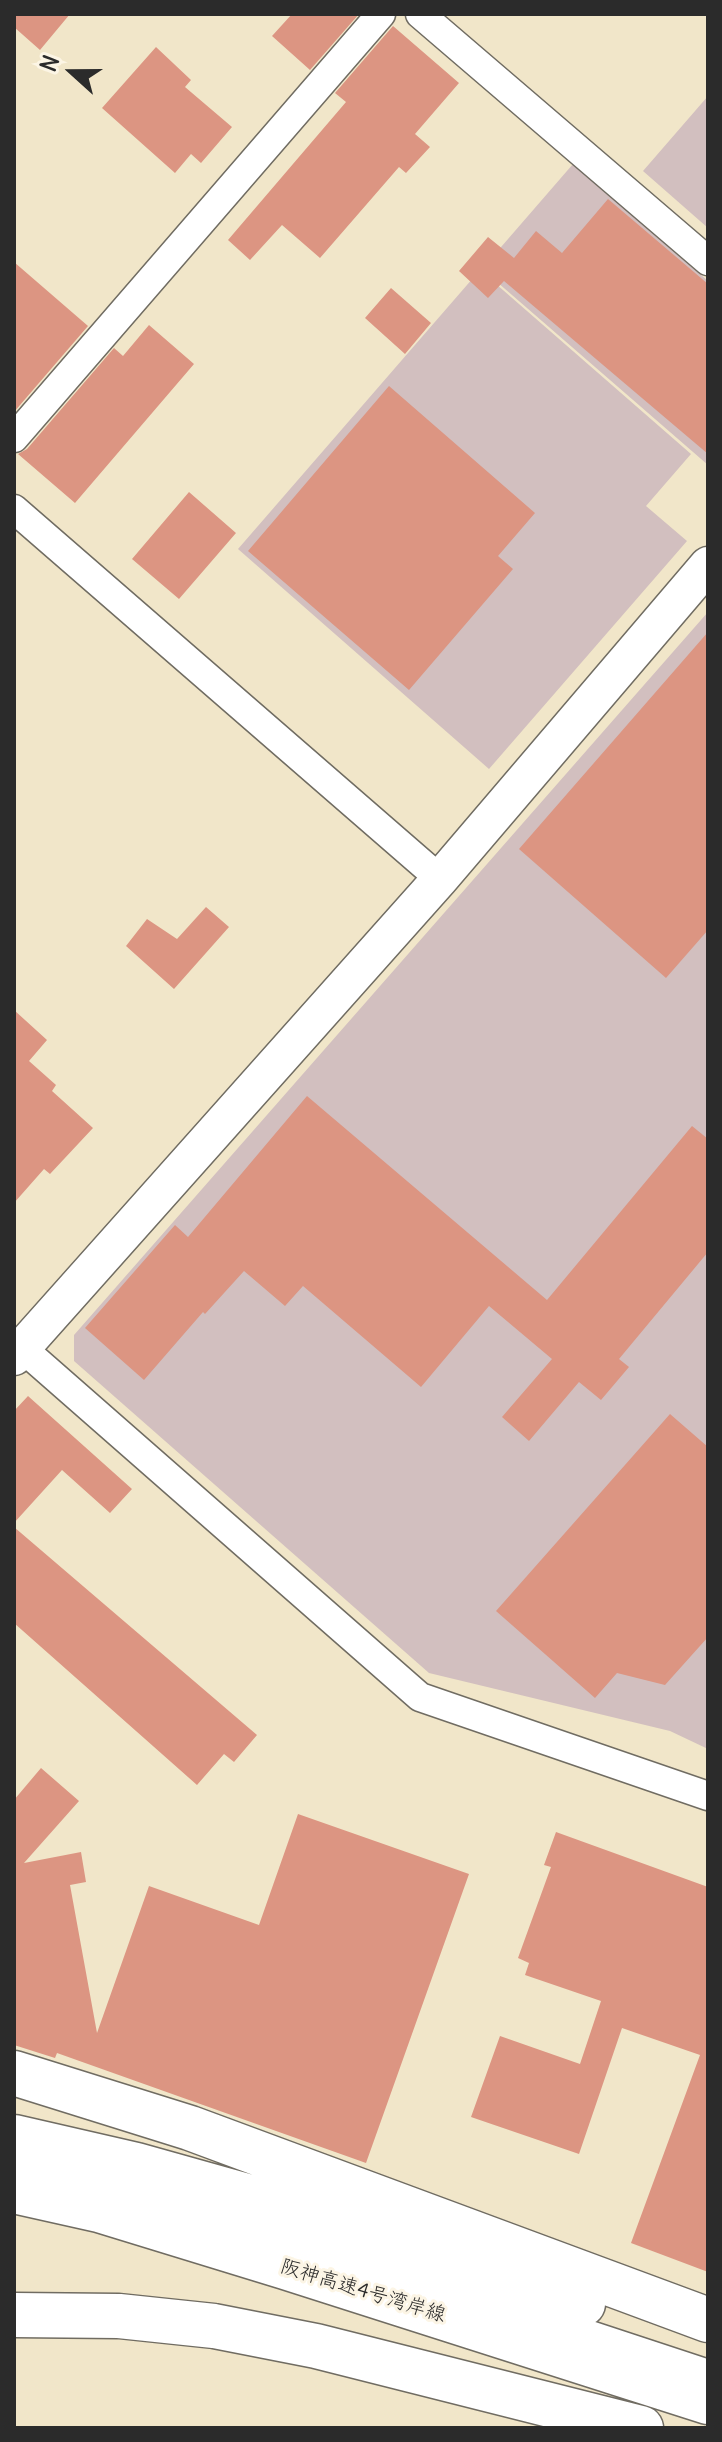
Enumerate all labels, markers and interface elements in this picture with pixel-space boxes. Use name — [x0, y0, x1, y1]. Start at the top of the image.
north arrow — [32, 32, 112, 112]
text: N — [34, 51, 65, 76]
street label: 阪神高速4号湾岸線 — [277, 2254, 449, 2328]

